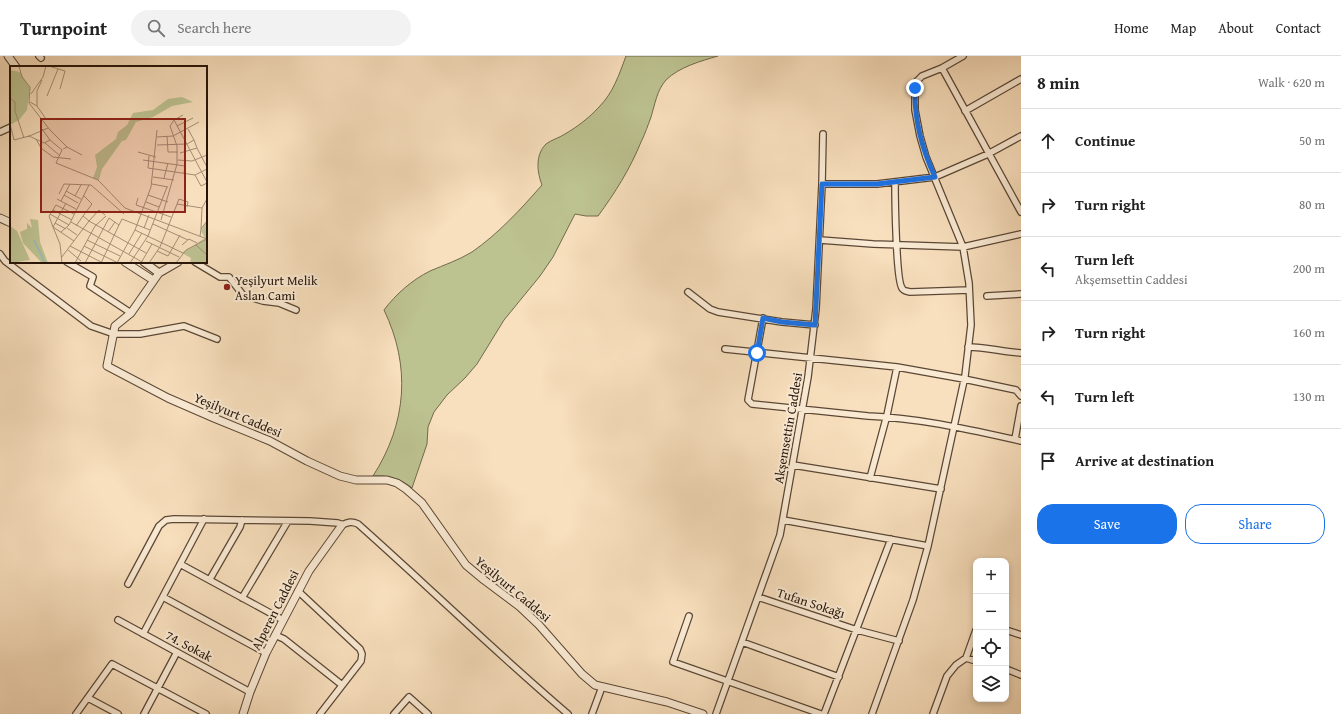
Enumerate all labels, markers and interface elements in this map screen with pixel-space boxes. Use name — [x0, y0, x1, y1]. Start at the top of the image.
search box — [131, 10, 411, 46]
text: Turnpoint — [20, 14, 107, 42]
icon: search — [145, 17, 167, 39]
text: Search here — [177, 17, 251, 38]
text: Home — [1114, 18, 1149, 38]
text: Map — [1171, 18, 1196, 38]
text: About — [1218, 18, 1254, 38]
text: Contact — [1276, 18, 1321, 38]
inset map — [10, 66, 207, 263]
text: 8 min — [1037, 70, 1079, 95]
text: Walk · 620 m — [1258, 73, 1325, 92]
route end — [906, 79, 924, 97]
icon: ahead — [1037, 130, 1059, 152]
text: Continue — [1075, 130, 1136, 151]
text: 50 m — [1299, 131, 1325, 150]
icon: right — [1037, 194, 1059, 216]
text: Turn right — [1075, 194, 1146, 215]
text: 80 m — [1299, 195, 1325, 214]
text: Turn left — [1075, 249, 1134, 270]
icon: left — [1037, 258, 1059, 280]
text: 200 m — [1293, 259, 1325, 278]
text: Akşemsettin Caddesi — [1075, 270, 1188, 289]
place label: Yeşilyurt Melik Aslan Cami — [235, 271, 318, 305]
marker: Yeşilyurt Melik Aslan Cami — [222, 282, 232, 292]
icon: right — [1037, 322, 1059, 344]
text: Turn right — [1075, 322, 1146, 343]
text: 160 m — [1293, 323, 1325, 342]
route start — [748, 344, 766, 362]
street label: Akşemsettin Caddesi — [769, 371, 807, 485]
icon: left — [1037, 386, 1059, 408]
text: Turn left — [1075, 386, 1134, 407]
text: 130 m — [1293, 387, 1325, 406]
street label: Yeşilyurt Caddesi — [191, 388, 285, 442]
icon: arrive — [1037, 450, 1059, 472]
text: Arrive at destination — [1075, 450, 1214, 471]
button: Save — [1037, 504, 1177, 544]
button: Share — [1185, 504, 1325, 544]
street label: Yeşilyurt Caddesi — [471, 552, 555, 627]
map controls — [973, 558, 1009, 702]
button: + — [973, 558, 1009, 594]
street label: Alperen Caddesi — [247, 566, 304, 654]
street label: Tufan Sokağı — [774, 583, 848, 623]
button: − — [973, 594, 1009, 630]
street label: 74. Sokak — [162, 626, 216, 667]
button: locate — [973, 630, 1009, 666]
button: layers — [973, 666, 1009, 702]

